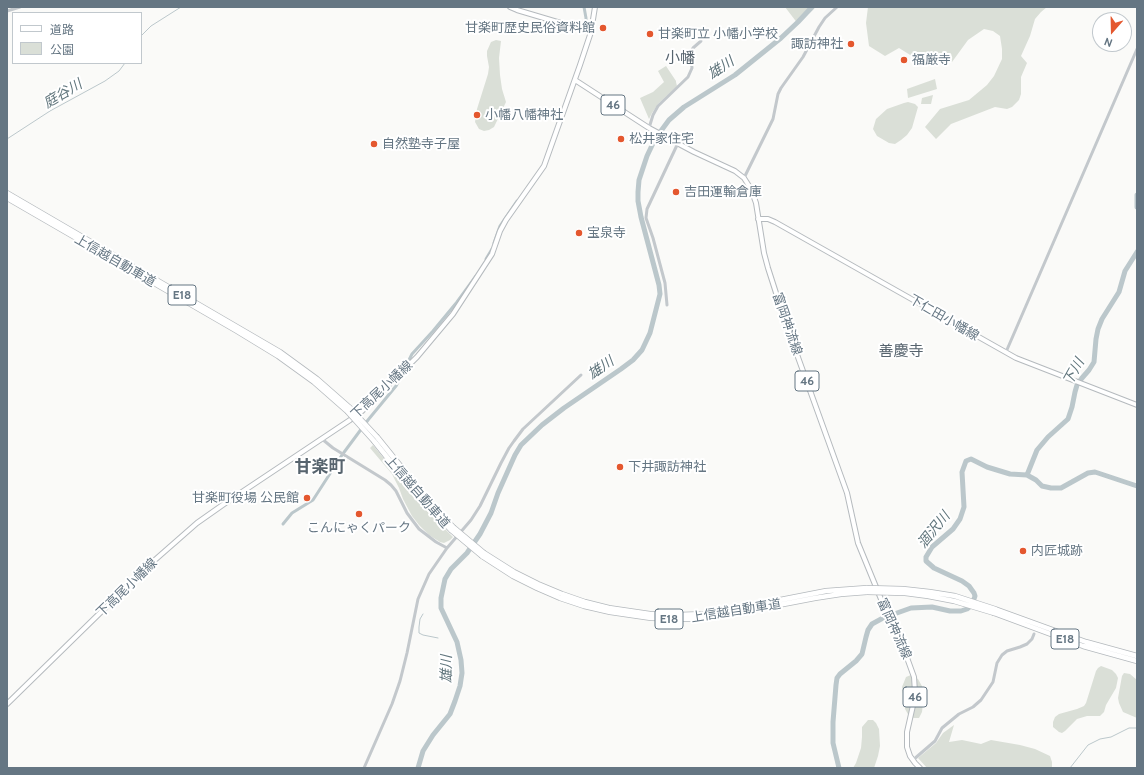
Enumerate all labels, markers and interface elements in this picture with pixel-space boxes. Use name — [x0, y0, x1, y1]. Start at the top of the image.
legend — [12, 12, 142, 64]
north arrow — [1092, 12, 1132, 52]
place label: 甘楽町歴史民俗資料館 — [465, 20, 595, 36]
text: 道路 — [50, 22, 74, 37]
marker: 甘楽町歴史民俗資料館 — [598, 23, 608, 33]
place label: 甘楽町立 小幡小学校 — [658, 26, 778, 42]
marker: 甘楽町立 小幡小学校 — [645, 29, 655, 39]
text: N — [1102, 34, 1114, 50]
place label: 諏訪神社 — [791, 36, 843, 52]
marker: 諏訪神社 — [846, 39, 856, 49]
text: 公園 — [50, 42, 74, 57]
district label: 小幡 — [665, 50, 695, 68]
place label: 福厳寺 — [912, 52, 951, 68]
water label: 雄川 — [705, 53, 737, 83]
marker: 福厳寺 — [899, 55, 909, 65]
water label: 庭谷川 — [41, 76, 85, 112]
road number: 46 — [601, 95, 625, 115]
place label: 小幡八幡神社 — [485, 107, 563, 123]
marker: 小幡八幡神社 — [472, 110, 482, 120]
place label: 松井家住宅 — [629, 131, 694, 147]
marker: 松井家住宅 — [616, 134, 626, 144]
place label: 自然塾寺子屋 — [382, 136, 460, 152]
marker: 自然塾寺子屋 — [369, 139, 379, 149]
place label: 吉田運輸倉庫 — [684, 184, 762, 200]
marker: 吉田運輸倉庫 — [671, 187, 681, 197]
place label: 宝泉寺 — [587, 225, 626, 241]
marker: 宝泉寺 — [574, 228, 584, 238]
street label: 上信越自動車道 — [72, 231, 158, 291]
road number: E18 — [168, 285, 196, 305]
street label: 富岡神流線 — [769, 291, 805, 357]
street label: 下仁田小幡線 — [906, 292, 982, 344]
district label: 善慶寺 — [879, 343, 923, 361]
water label: 雄川 — [585, 353, 617, 383]
water label: 下川 — [1060, 356, 1088, 388]
street label: 下高尾小幡線 — [348, 358, 416, 422]
road number: 46 — [795, 371, 819, 391]
street label: 上信越自動車道 — [381, 453, 453, 531]
district label: 甘楽町 — [295, 457, 345, 477]
place label: 下井諏訪神社 — [628, 459, 706, 475]
marker: 下井諏訪神社 — [615, 462, 625, 472]
place label: 甘楽町役場 公民館 — [192, 490, 299, 506]
marker: 甘楽町役場 公民館 — [302, 493, 312, 503]
water label: 涸沢川 — [914, 508, 954, 552]
marker: こんにゃくパーク — [354, 509, 364, 519]
place label: こんにゃくパーク — [307, 520, 411, 536]
place label: 内匠城跡 — [1031, 543, 1083, 559]
marker: 内匠城跡 — [1018, 546, 1028, 556]
street label: 下高尾小幡線 — [94, 555, 160, 621]
street label: 上信越自動車道 — [690, 596, 782, 626]
street label: 富岡神流線 — [874, 596, 914, 662]
road number: E18 — [655, 609, 683, 629]
road number: E18 — [1051, 629, 1079, 649]
water label: 雄川 — [439, 655, 455, 683]
road number: 46 — [903, 687, 927, 707]

